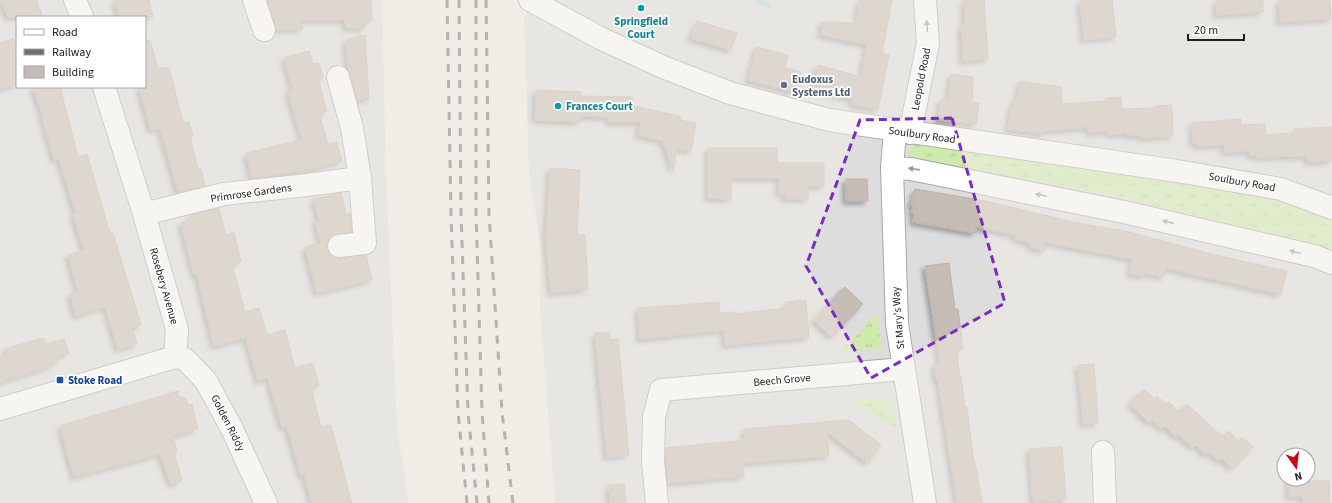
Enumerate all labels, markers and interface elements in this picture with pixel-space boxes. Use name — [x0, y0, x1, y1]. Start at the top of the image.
marker: Springfield Court — [636, 3, 646, 13]
place label: Springfield Court — [614, 14, 668, 42]
legend — [16, 16, 146, 88]
scale bar — [1188, 16, 1244, 42]
one-way arrow — [923, 20, 930, 32]
text: 20 m — [1194, 22, 1218, 39]
text: Road — [52, 24, 78, 41]
text: Railway — [52, 44, 91, 61]
street label: Leopold Road — [908, 46, 934, 112]
text: Building — [52, 64, 94, 81]
place label: Eudoxus Systems Ltd — [792, 72, 850, 100]
marker: Eudoxus Systems Ltd — [779, 80, 789, 90]
place label: Frances Court — [566, 99, 633, 114]
marker: Frances Court — [553, 101, 563, 111]
street label: Soulbury Road — [887, 123, 957, 147]
one-way arrow — [908, 166, 920, 172]
street label: Soulbury Road — [1207, 169, 1277, 195]
street label: Primrose Gardens — [209, 180, 293, 206]
one-way arrow — [1035, 192, 1047, 198]
one-way arrow — [1162, 219, 1174, 225]
street label: Rosebery Avenue — [146, 246, 182, 327]
one-way arrow — [1289, 248, 1301, 254]
street label: St Mary's Way — [888, 286, 908, 350]
street label: Beech Grove — [753, 370, 812, 390]
place label: Stoke Road — [68, 373, 122, 388]
marker: Stoke Road — [55, 375, 65, 385]
street label: Golden Riddy — [207, 392, 249, 454]
north arrow — [1276, 447, 1316, 487]
text: N — [1293, 468, 1304, 484]

